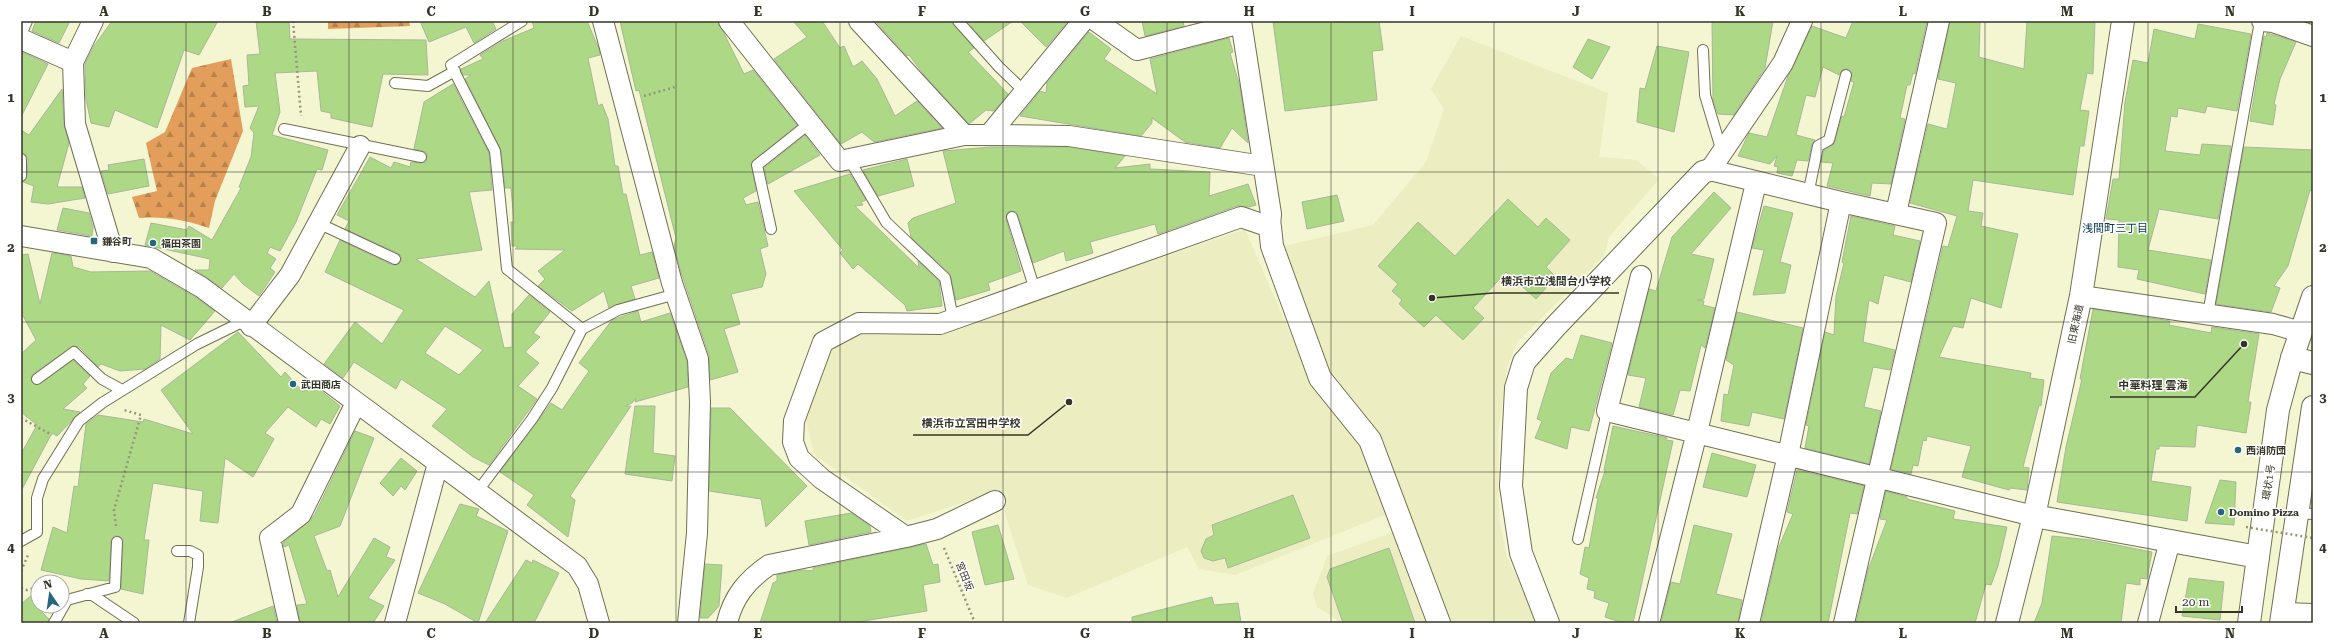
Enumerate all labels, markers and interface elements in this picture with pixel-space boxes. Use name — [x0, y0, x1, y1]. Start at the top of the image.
text: A — [99, 4, 109, 19]
text: B — [262, 4, 272, 19]
text: C — [426, 4, 436, 19]
text: D — [589, 4, 599, 19]
text: E — [754, 4, 762, 19]
text: F — [918, 4, 926, 19]
text: G — [1080, 4, 1090, 19]
text: H — [1244, 4, 1255, 19]
text: I — [1409, 4, 1415, 19]
text: J — [1572, 4, 1580, 19]
text: K — [1735, 4, 1746, 19]
text: L — [1899, 4, 1907, 19]
text: M — [2061, 4, 2074, 19]
text: N — [2225, 4, 2235, 19]
text: 1 — [7, 90, 15, 105]
text: 1 — [2319, 90, 2327, 105]
district label: 浅間町三丁目 — [2082, 222, 2148, 235]
marker: 鎌谷町 — [89, 236, 99, 246]
place label: 鎌谷町 — [102, 236, 132, 247]
marker: 福田茶園 — [148, 238, 158, 248]
place label: 福田茶園 — [161, 238, 201, 249]
text: 2 — [7, 240, 15, 255]
text: 2 — [2319, 240, 2327, 255]
callout: 横浜市立浅間台小学校 — [1493, 270, 1619, 293]
text: 横浜市立浅間台小学校 — [1501, 275, 1611, 288]
street label: 旧東海道 — [2066, 303, 2085, 345]
callout: 中華料理 雲海 — [2110, 374, 2195, 397]
marker: 武田商店 — [288, 379, 298, 389]
place label: 武田商店 — [301, 379, 341, 390]
text: 中華料理 雲海 — [2119, 379, 2187, 392]
text: 3 — [7, 390, 15, 405]
text: 3 — [2319, 390, 2327, 405]
callout: 横浜市立宮田中学校 — [913, 412, 1028, 435]
text: 横浜市立宮田中学校 — [922, 417, 1021, 430]
marker: 西消防団 — [2233, 445, 2243, 455]
place label: 西消防団 — [2246, 445, 2286, 456]
street label: 環状1号 — [2261, 464, 2276, 500]
marker: Domino Pizza — [2216, 507, 2226, 517]
place label: Domino Pizza — [2229, 507, 2299, 518]
text: 4 — [7, 540, 15, 555]
text: 4 — [2319, 540, 2327, 555]
street label: 宮田坂 — [954, 560, 975, 592]
north arrow — [30, 574, 70, 614]
text: N — [42, 577, 54, 592]
scale bar — [2176, 588, 2242, 614]
text: 20 m — [2182, 595, 2209, 609]
text: A — [99, 626, 109, 641]
text: B — [262, 626, 272, 641]
text: C — [426, 626, 436, 641]
text: D — [589, 626, 599, 641]
text: E — [754, 626, 762, 641]
text: F — [918, 626, 926, 641]
text: G — [1080, 626, 1090, 641]
text: H — [1244, 626, 1255, 641]
text: I — [1409, 626, 1415, 641]
text: J — [1572, 626, 1580, 641]
text: K — [1735, 626, 1746, 641]
text: L — [1899, 626, 1907, 641]
text: M — [2061, 626, 2074, 641]
text: N — [2225, 626, 2235, 641]

